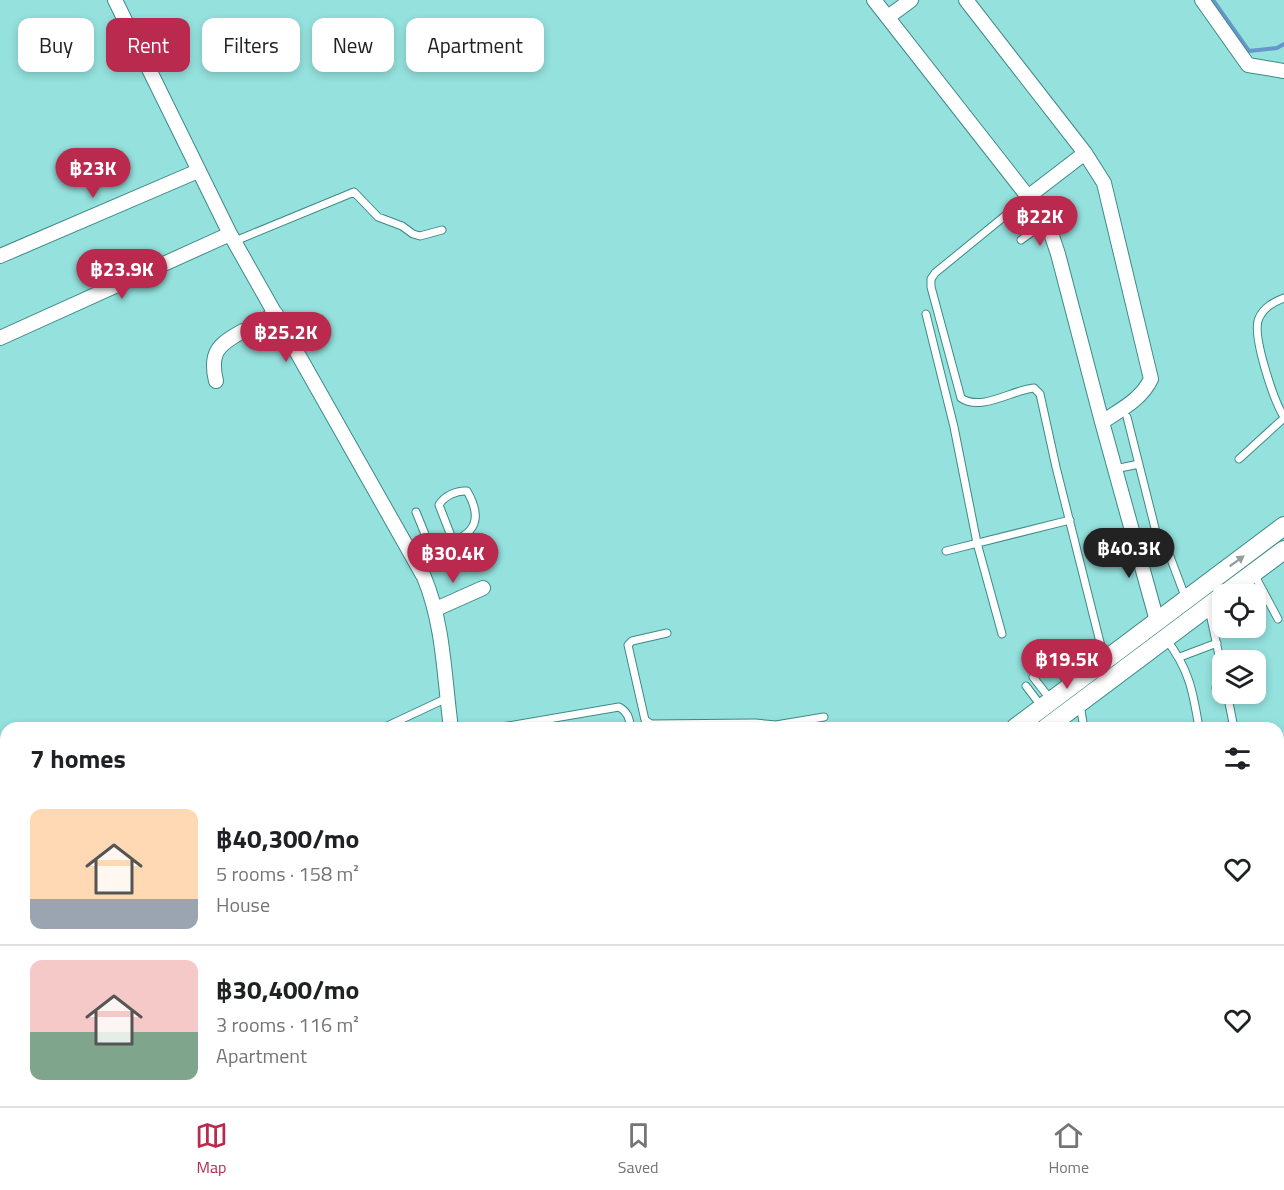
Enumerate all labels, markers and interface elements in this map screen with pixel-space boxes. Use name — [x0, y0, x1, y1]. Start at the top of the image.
chip: Buy — [18, 18, 94, 72]
chip: Rent — [106, 18, 190, 72]
chip: Filters — [202, 18, 300, 72]
chip: New — [312, 18, 394, 72]
chip: Apartment — [406, 18, 544, 72]
pin: ฿23K — [57, 148, 129, 199]
text: ฿23K — [70, 152, 117, 183]
pin: ฿22K — [1004, 196, 1076, 247]
text: ฿22K — [1017, 200, 1064, 231]
pin: ฿23.9K — [73, 249, 171, 300]
text: ฿23.9K — [90, 253, 154, 284]
pin: ฿25.2K — [237, 312, 335, 363]
text: ฿25.2K — [254, 316, 318, 347]
pin: ฿40.3K — [1080, 528, 1178, 579]
text: ฿40.3K — [1097, 532, 1161, 563]
pin: ฿30.4K — [404, 533, 502, 584]
text: ฿30.4K — [421, 537, 485, 568]
one-way arrow — [1229, 555, 1245, 567]
map controls — [1212, 584, 1266, 704]
button: locate — [1212, 584, 1266, 638]
pin: ฿19.5K — [1018, 639, 1116, 690]
text: ฿19.5K — [1035, 643, 1099, 674]
button: layers — [1212, 650, 1266, 704]
text: 7 homes — [30, 739, 126, 778]
icon: filters — [1221, 742, 1254, 775]
text: ฿40,300/mo — [216, 819, 359, 858]
icon: home — [78, 833, 150, 905]
icon: heart — [1221, 853, 1254, 886]
text: 5 rooms · 158 m² — [216, 858, 359, 889]
text: House — [216, 889, 270, 920]
text: ฿30,400/mo — [216, 970, 359, 1009]
icon: home — [78, 984, 150, 1056]
icon: heart — [1221, 1004, 1254, 1037]
text: 3 rooms · 116 m² — [216, 1009, 359, 1040]
text: Apartment — [216, 1040, 307, 1071]
tab: Map — [195, 1119, 228, 1179]
tab: Saved — [618, 1119, 659, 1179]
tab: Home — [1048, 1119, 1089, 1179]

